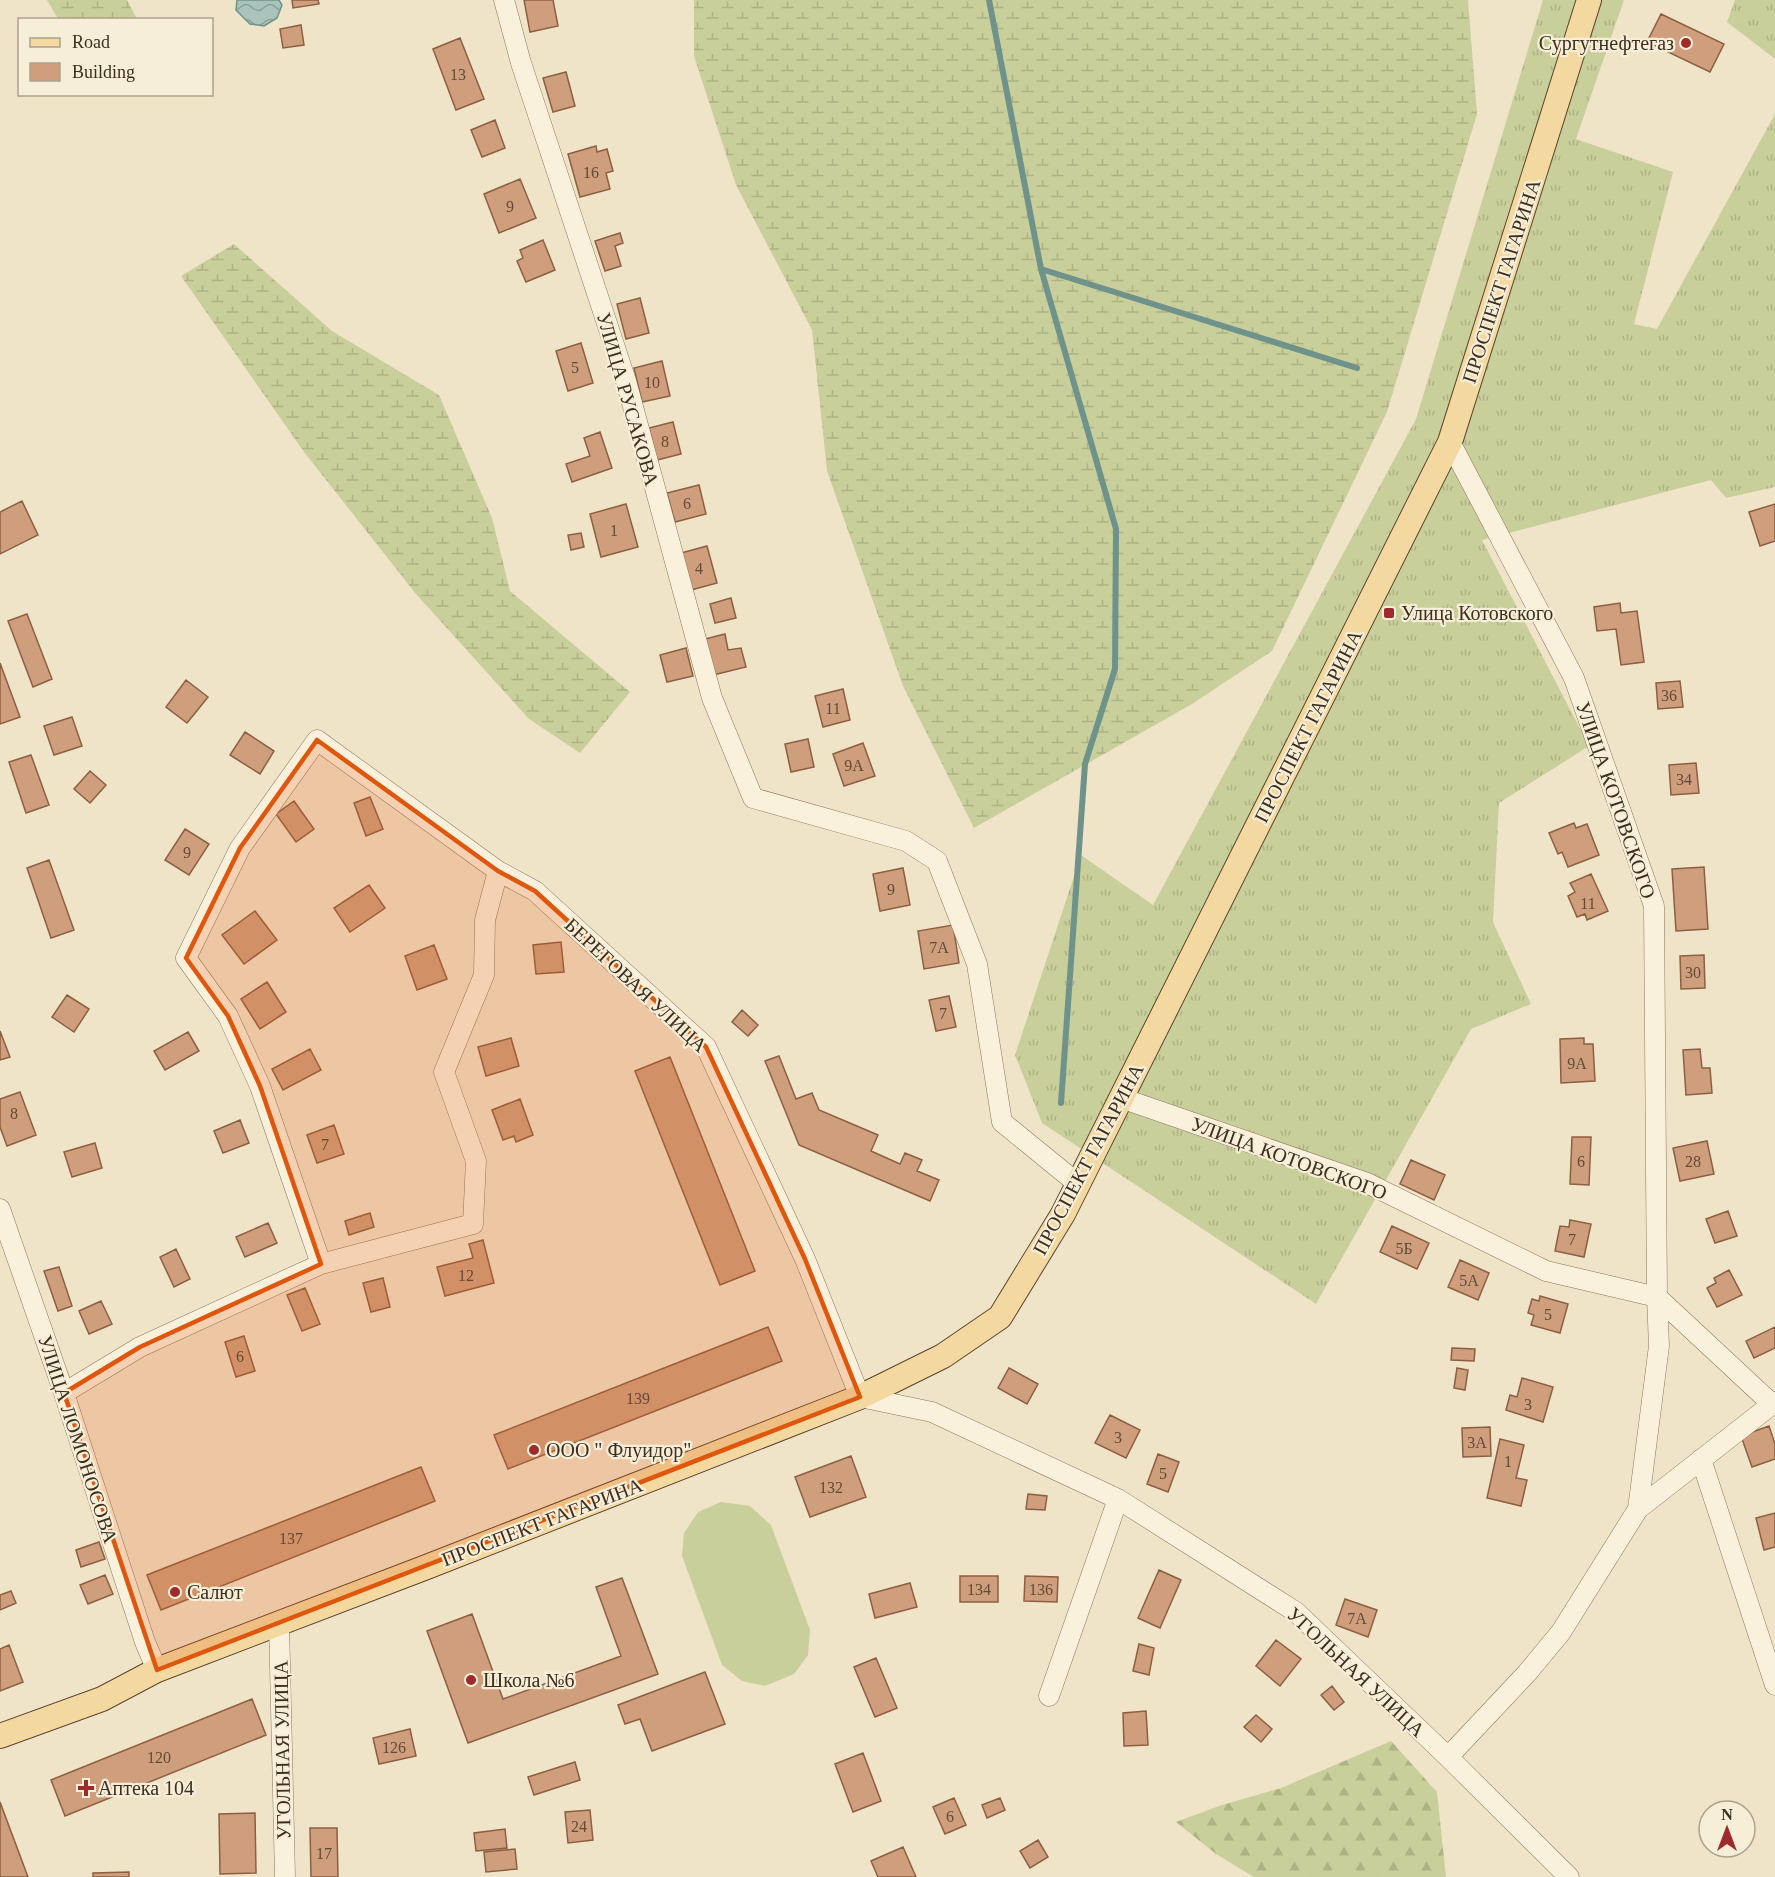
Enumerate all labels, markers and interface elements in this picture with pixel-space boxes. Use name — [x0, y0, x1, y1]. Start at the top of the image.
legend — [18, 18, 213, 96]
text: Road — [72, 32, 110, 52]
place label: Сургутнефтегаз — [1539, 32, 1674, 55]
marker: Сургутнефтегаз — [1679, 36, 1693, 50]
text: Building — [72, 62, 135, 82]
house number: 13 — [450, 66, 466, 83]
house number: 16 — [583, 164, 599, 181]
street label: ПРОСПЕКТ ГАГАРИНА — [1458, 176, 1545, 386]
house number: 9 — [506, 198, 514, 215]
street label: УЛИЦА РУСАКОВА — [592, 310, 663, 489]
house number: 5 — [571, 359, 579, 376]
house number: 10 — [644, 374, 660, 391]
house number: 8 — [661, 433, 669, 450]
house number: 6 — [683, 495, 691, 512]
house number: 1 — [610, 522, 618, 539]
house number: 4 — [695, 560, 703, 577]
place label: Улица Котовского — [1401, 602, 1553, 625]
marker: Улица Котовского — [1382, 606, 1396, 620]
street label: ПРОСПЕКТ ГАГАРИНА — [1250, 626, 1366, 826]
house number: 36 — [1661, 687, 1677, 704]
street label: УЛИЦА КОТОВСКОГО — [1571, 699, 1660, 902]
house number: 11 — [825, 700, 841, 717]
house number: 9А — [844, 757, 864, 774]
house number: 34 — [1676, 771, 1692, 788]
house number: 9 — [183, 844, 191, 861]
house number: 9 — [887, 881, 895, 898]
house number: 11 — [1580, 895, 1596, 912]
street label: БЕРЕГОВАЯ УЛИЦА — [560, 913, 712, 1058]
house number: 7А — [929, 939, 949, 956]
house number: 30 — [1685, 964, 1701, 981]
house number: 7 — [939, 1005, 947, 1022]
house number: 9А — [1567, 1055, 1587, 1072]
street label: ПРОСПЕКТ ГАГАРИНА — [1028, 1059, 1148, 1258]
house number: 8 — [10, 1105, 18, 1122]
street label: УЛИЦА КОТОВСКОГО — [1188, 1112, 1390, 1205]
house number: 7 — [321, 1136, 329, 1153]
house number: 6 — [1577, 1153, 1585, 1170]
house number: 28 — [1685, 1153, 1701, 1170]
house number: 7 — [1568, 1231, 1576, 1248]
house number: 5Б — [1395, 1240, 1413, 1257]
house number: 12 — [458, 1267, 474, 1284]
house number: 5А — [1459, 1272, 1479, 1289]
house number: 5 — [1544, 1306, 1552, 1323]
street label: УЛИЦА ЛОМОНОСОВА — [33, 1332, 122, 1547]
house number: 6 — [236, 1348, 244, 1365]
house number: 139 — [626, 1390, 650, 1407]
house number: 3 — [1524, 1396, 1532, 1413]
house number: 3 — [1114, 1429, 1122, 1446]
house number: 3А — [1467, 1434, 1487, 1451]
place label: ООО " Флуидор" — [546, 1439, 691, 1462]
marker: ООО " Флуидор" — [527, 1443, 541, 1457]
house number: 1 — [1504, 1453, 1512, 1470]
house number: 5 — [1159, 1465, 1167, 1482]
street label: ПРОСПЕКТ ГАГАРИНА — [439, 1473, 646, 1570]
house number: 132 — [819, 1479, 843, 1496]
house number: 137 — [279, 1530, 303, 1547]
place label: Салют — [187, 1581, 243, 1603]
house number: 134 — [967, 1581, 991, 1598]
house number: 136 — [1029, 1581, 1053, 1598]
marker: Салют — [168, 1585, 182, 1599]
street label: УГОЛЬНАЯ УЛИЦА — [1282, 1603, 1430, 1742]
house number: 7А — [1347, 1610, 1367, 1627]
street label: УГОЛЬНАЯ УЛИЦА — [269, 1659, 296, 1840]
place label: Школа №6 — [483, 1669, 575, 1691]
marker: Школа №6 — [464, 1673, 478, 1687]
house number: 126 — [382, 1739, 406, 1756]
house number: 120 — [147, 1749, 171, 1766]
place label: Аптека 104 — [98, 1777, 194, 1799]
marker: Аптека 104 — [79, 1781, 93, 1795]
north arrow — [1697, 1799, 1757, 1859]
text: N — [1721, 1806, 1733, 1823]
house number: 6 — [946, 1808, 954, 1825]
house number: 24 — [571, 1818, 587, 1835]
house number: 17 — [316, 1845, 332, 1862]

